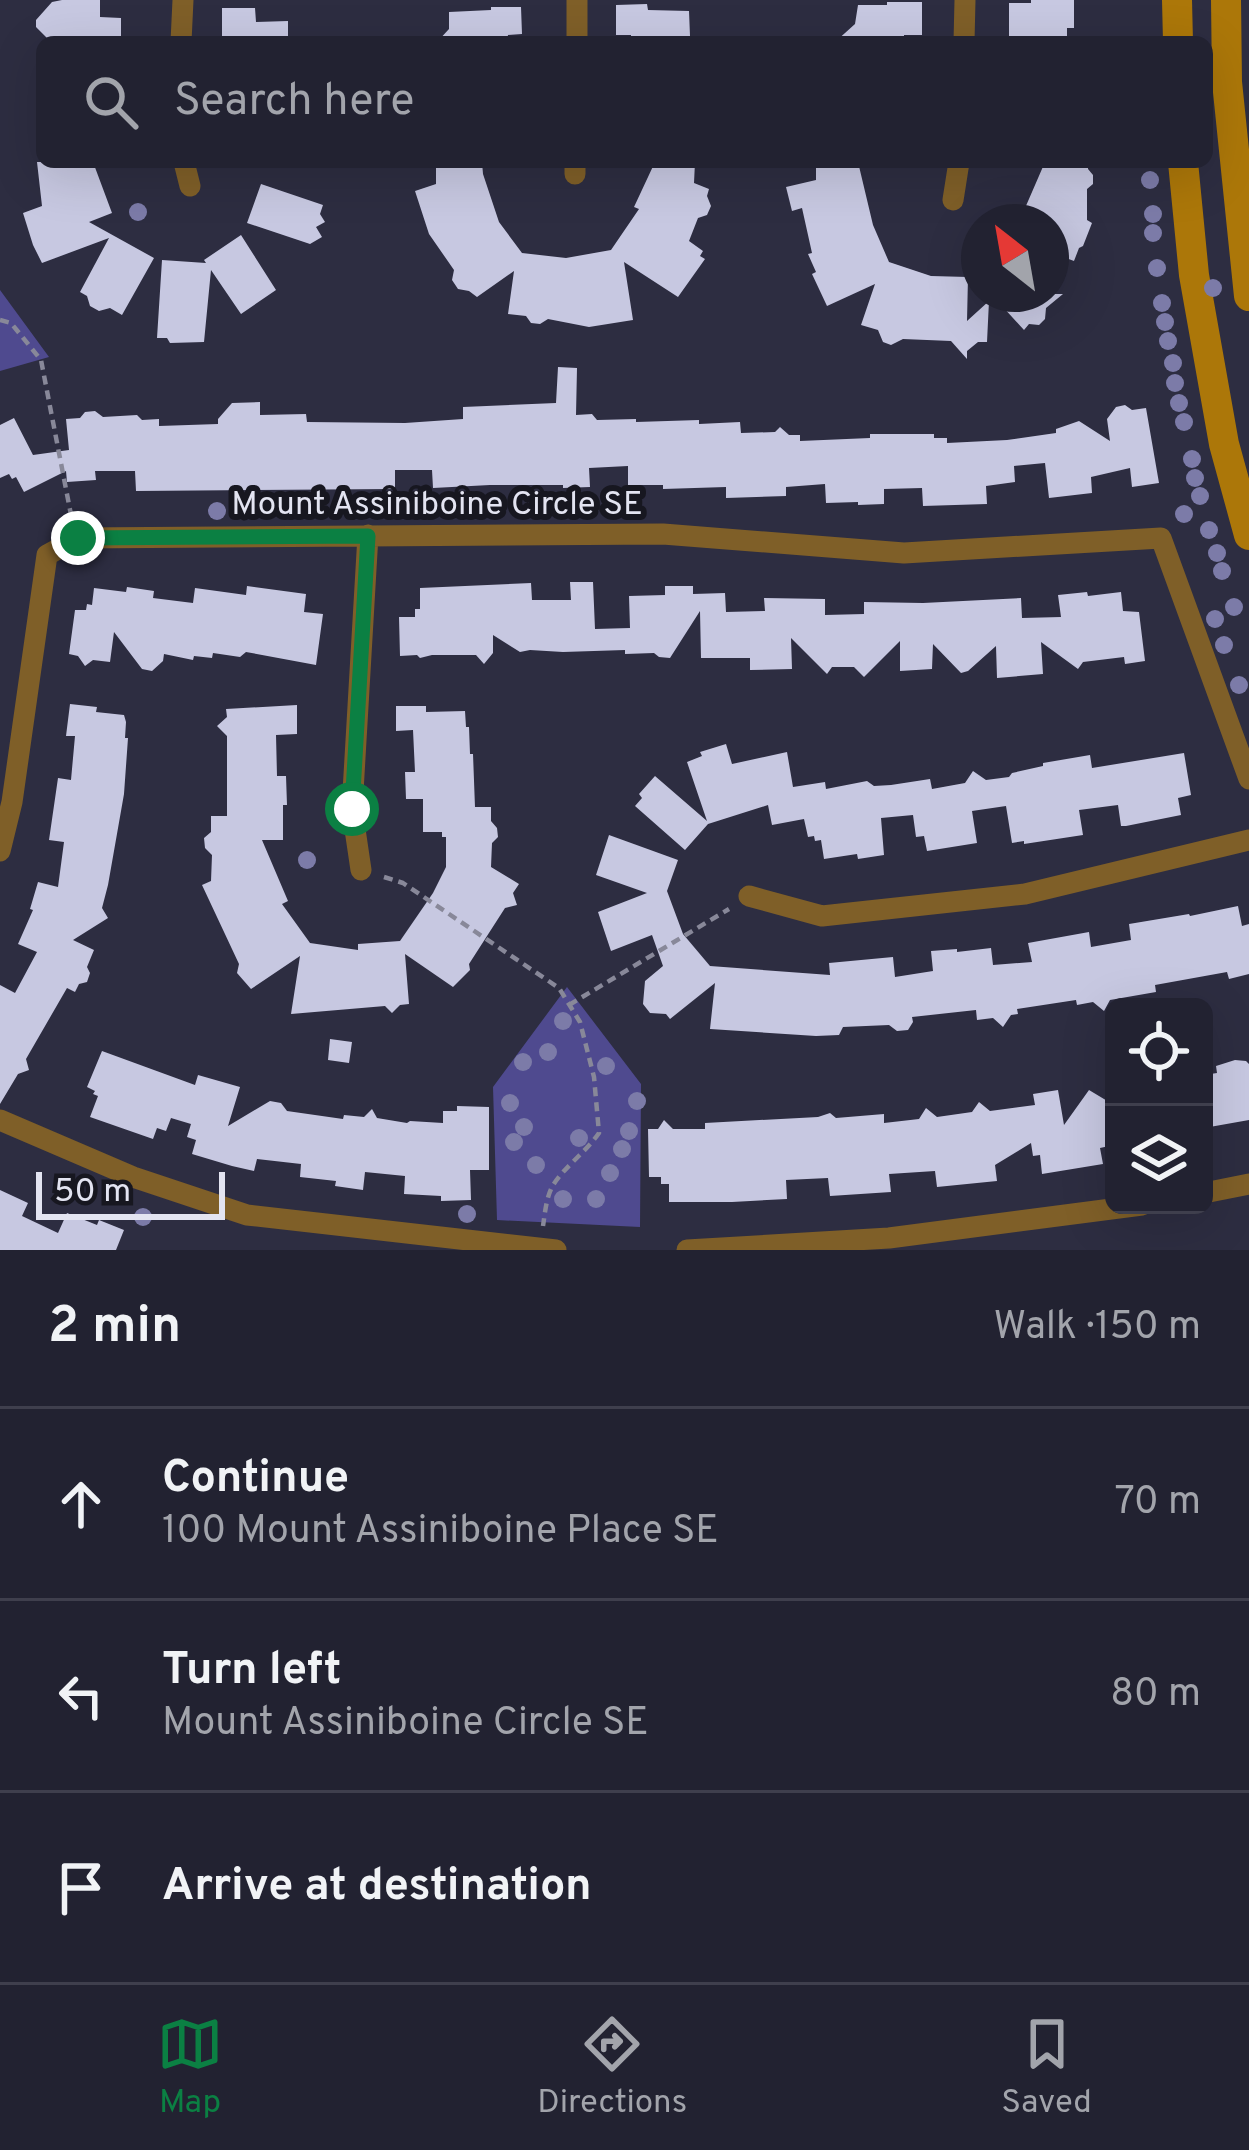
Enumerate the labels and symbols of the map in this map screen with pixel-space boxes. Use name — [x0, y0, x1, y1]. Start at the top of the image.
north arrow — [961, 204, 1069, 312]
street label: Mount Assiniboine Circle SE — [231, 485, 643, 527]
route end — [51, 511, 105, 565]
route start — [325, 782, 379, 836]
scale bar — [36, 1166, 225, 1219]

